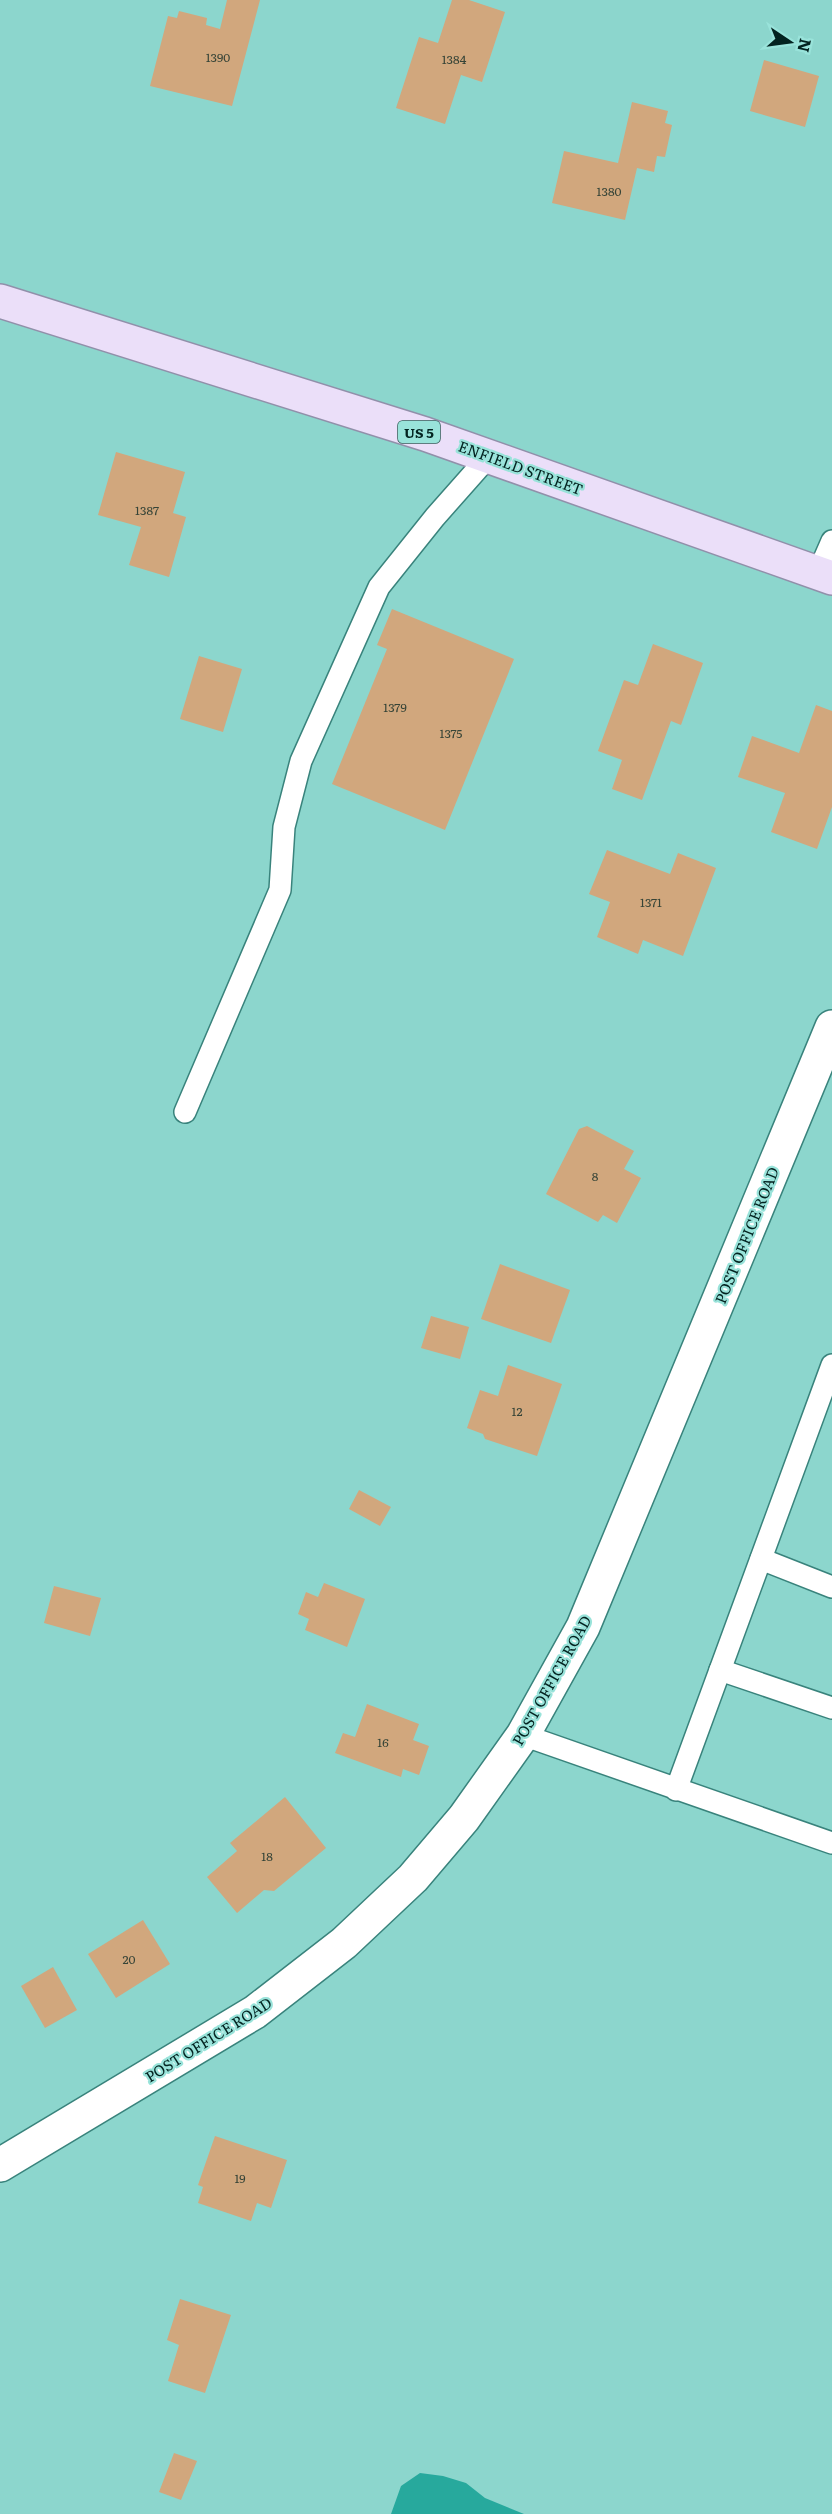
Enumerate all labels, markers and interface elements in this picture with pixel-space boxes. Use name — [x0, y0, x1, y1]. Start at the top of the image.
north arrow — [760, 12, 820, 72]
text: N — [792, 36, 819, 55]
house number: 1390 — [206, 48, 230, 66]
house number: 1384 — [442, 50, 467, 68]
house number: 1380 — [597, 182, 622, 200]
road number: US 5 — [398, 421, 440, 443]
street label: ENFIELD STREET — [455, 434, 587, 500]
house number: 1387 — [135, 501, 159, 519]
house number: 1379 — [383, 698, 407, 716]
house number: 1375 — [440, 724, 462, 742]
house number: 1371 — [640, 893, 662, 911]
street label: POST OFFICE ROAD — [708, 1163, 784, 1307]
house number: 8 — [592, 1167, 599, 1185]
house number: 12 — [512, 1402, 522, 1420]
street label: POST OFFICE ROAD — [506, 1611, 596, 1749]
house number: 16 — [377, 1733, 389, 1751]
house number: 18 — [261, 1847, 273, 1865]
house number: 20 — [122, 1950, 136, 1968]
street label: POST OFFICE ROAD — [140, 1991, 276, 2087]
house number: 19 — [234, 2169, 246, 2187]

